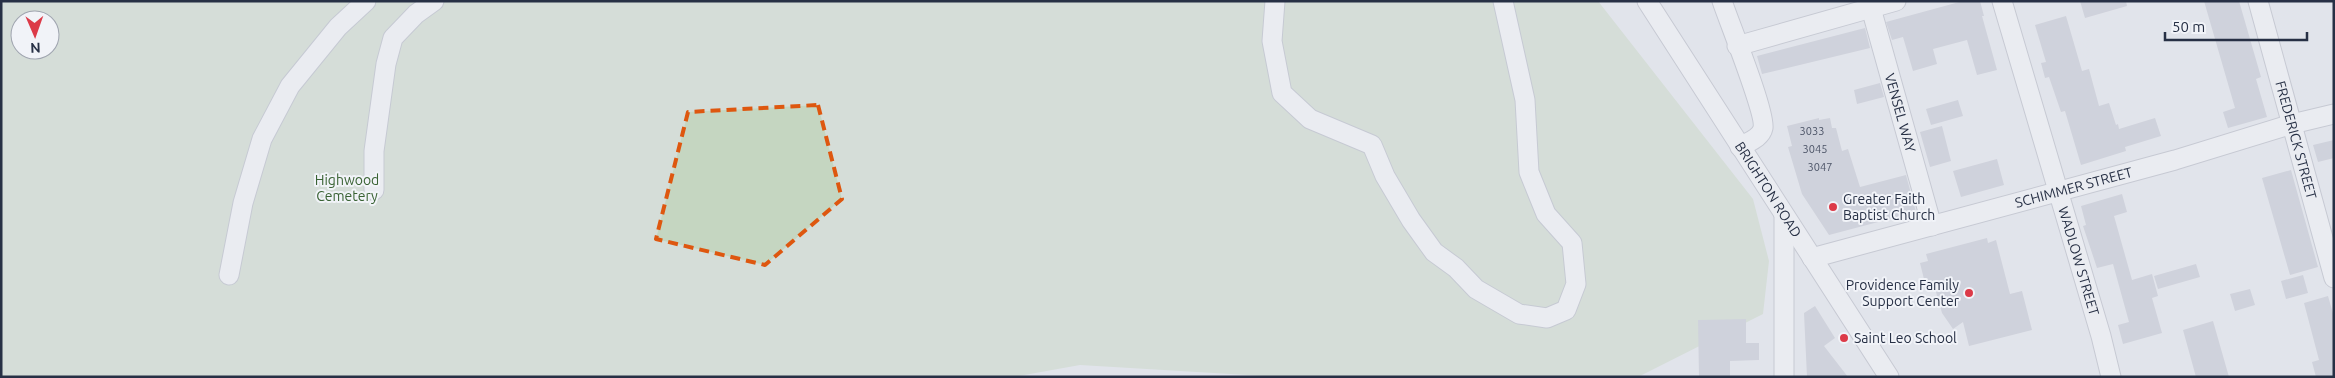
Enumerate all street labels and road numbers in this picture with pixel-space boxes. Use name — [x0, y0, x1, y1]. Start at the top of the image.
street label: VENSEL WAY — [1882, 71, 1919, 154]
street label: FREDERICK STREET — [2272, 79, 2320, 201]
street label: BRIGHTON ROAD — [1732, 139, 1805, 240]
street label: SCHIMMER STREET — [2013, 164, 2134, 211]
street label: WADLOW STREET — [2055, 204, 2103, 317]

